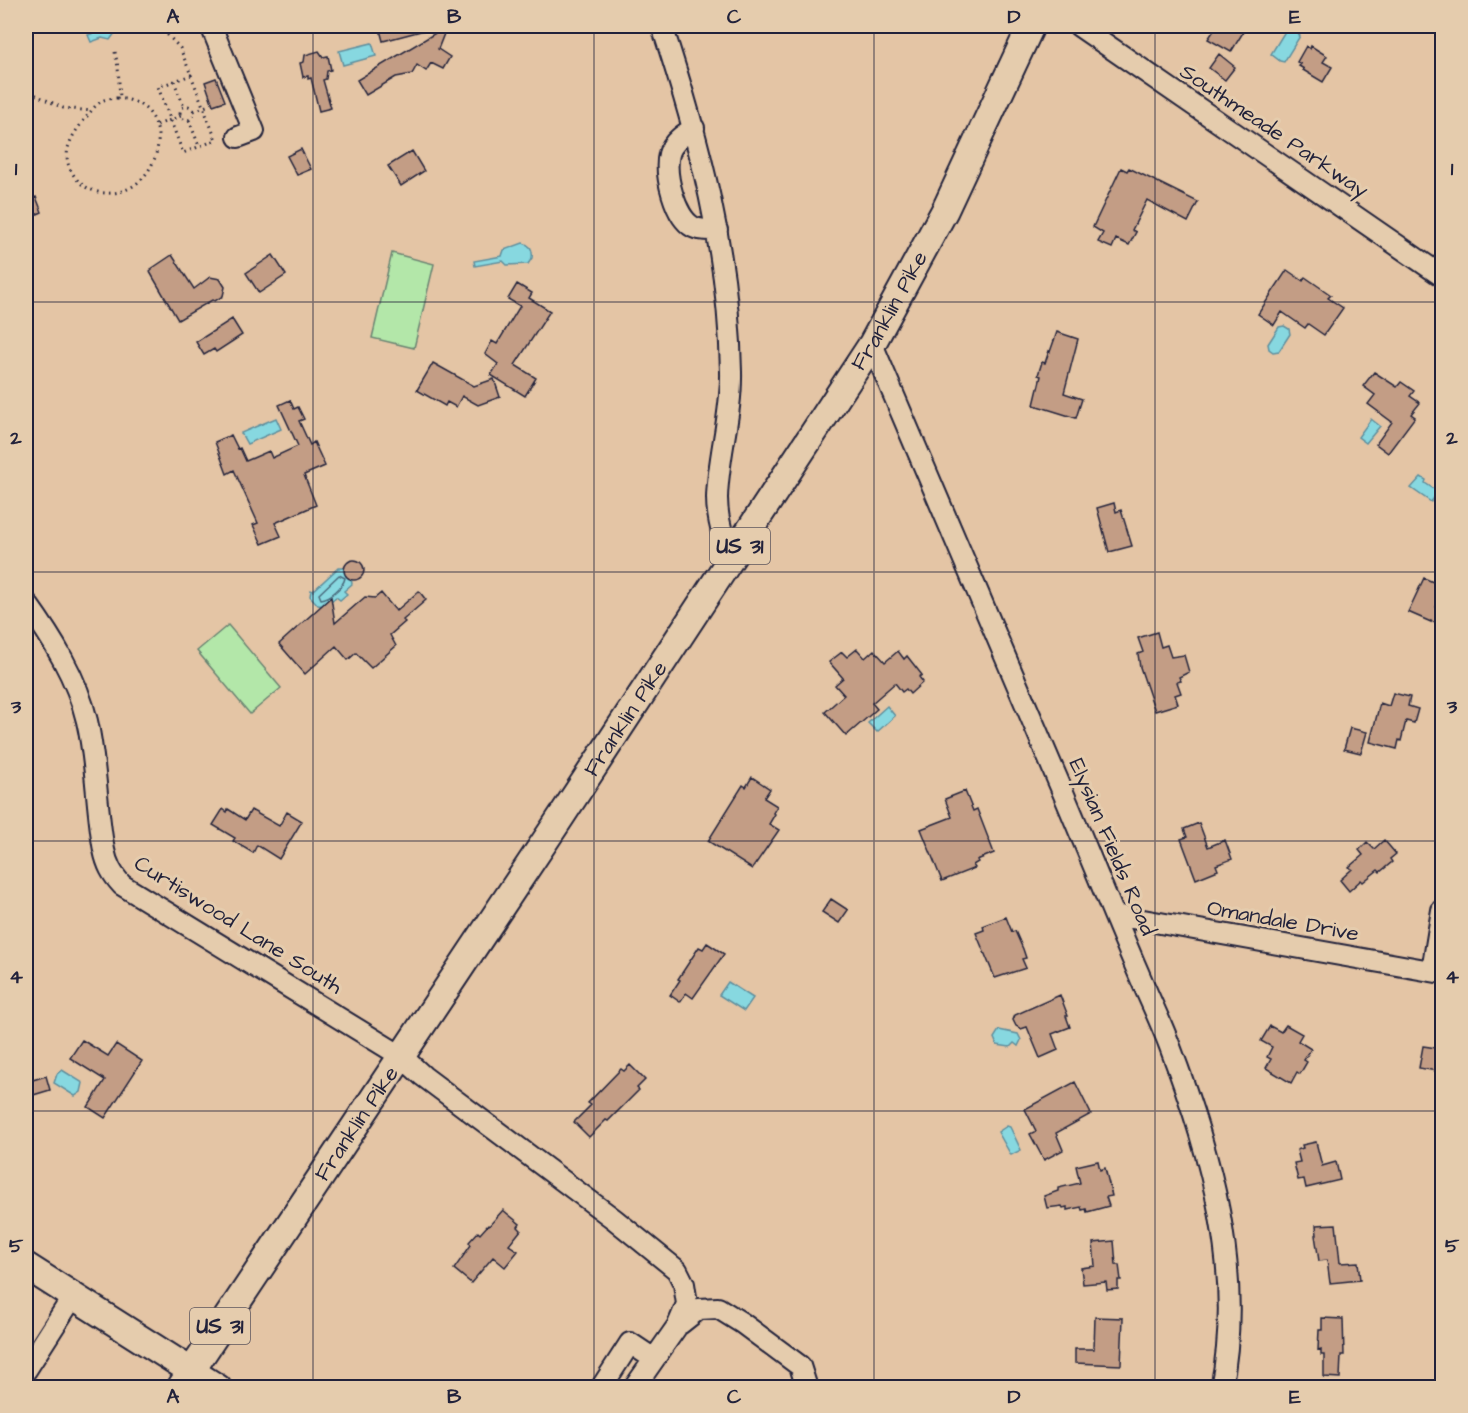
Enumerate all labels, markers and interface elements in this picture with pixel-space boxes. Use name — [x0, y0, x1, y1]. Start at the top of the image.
text: A — [167, 3, 180, 31]
text: B — [447, 3, 462, 31]
text: C — [727, 3, 742, 31]
text: D — [1008, 3, 1021, 31]
text: E — [1289, 3, 1301, 31]
street label: Southmeade Parkway — [1173, 56, 1375, 207]
text: 1 — [15, 155, 18, 183]
text: 1 — [1451, 155, 1454, 183]
street label: Franklin Pike — [843, 245, 935, 377]
text: 2 — [9, 424, 22, 452]
text: 2 — [1445, 424, 1458, 452]
road number: US 31 — [710, 528, 770, 564]
street label: Franklin Pike — [576, 655, 675, 783]
text: 3 — [10, 693, 22, 721]
text: 3 — [1446, 693, 1458, 721]
street label: Elysian Fields Road — [1060, 754, 1163, 941]
street label: Curtiswood Lane South — [128, 848, 348, 1002]
street label: Omandale Drive — [1205, 892, 1361, 950]
text: 4 — [9, 963, 23, 991]
text: 4 — [1445, 963, 1459, 991]
street label: Franklin Pike — [307, 1060, 406, 1187]
text: 5 — [9, 1232, 24, 1260]
text: 5 — [1445, 1232, 1460, 1260]
road number: US 31 — [190, 1308, 250, 1344]
text: A — [167, 1383, 180, 1411]
text: B — [447, 1383, 462, 1411]
text: C — [727, 1383, 742, 1411]
text: D — [1008, 1383, 1021, 1411]
text: E — [1289, 1383, 1301, 1411]

